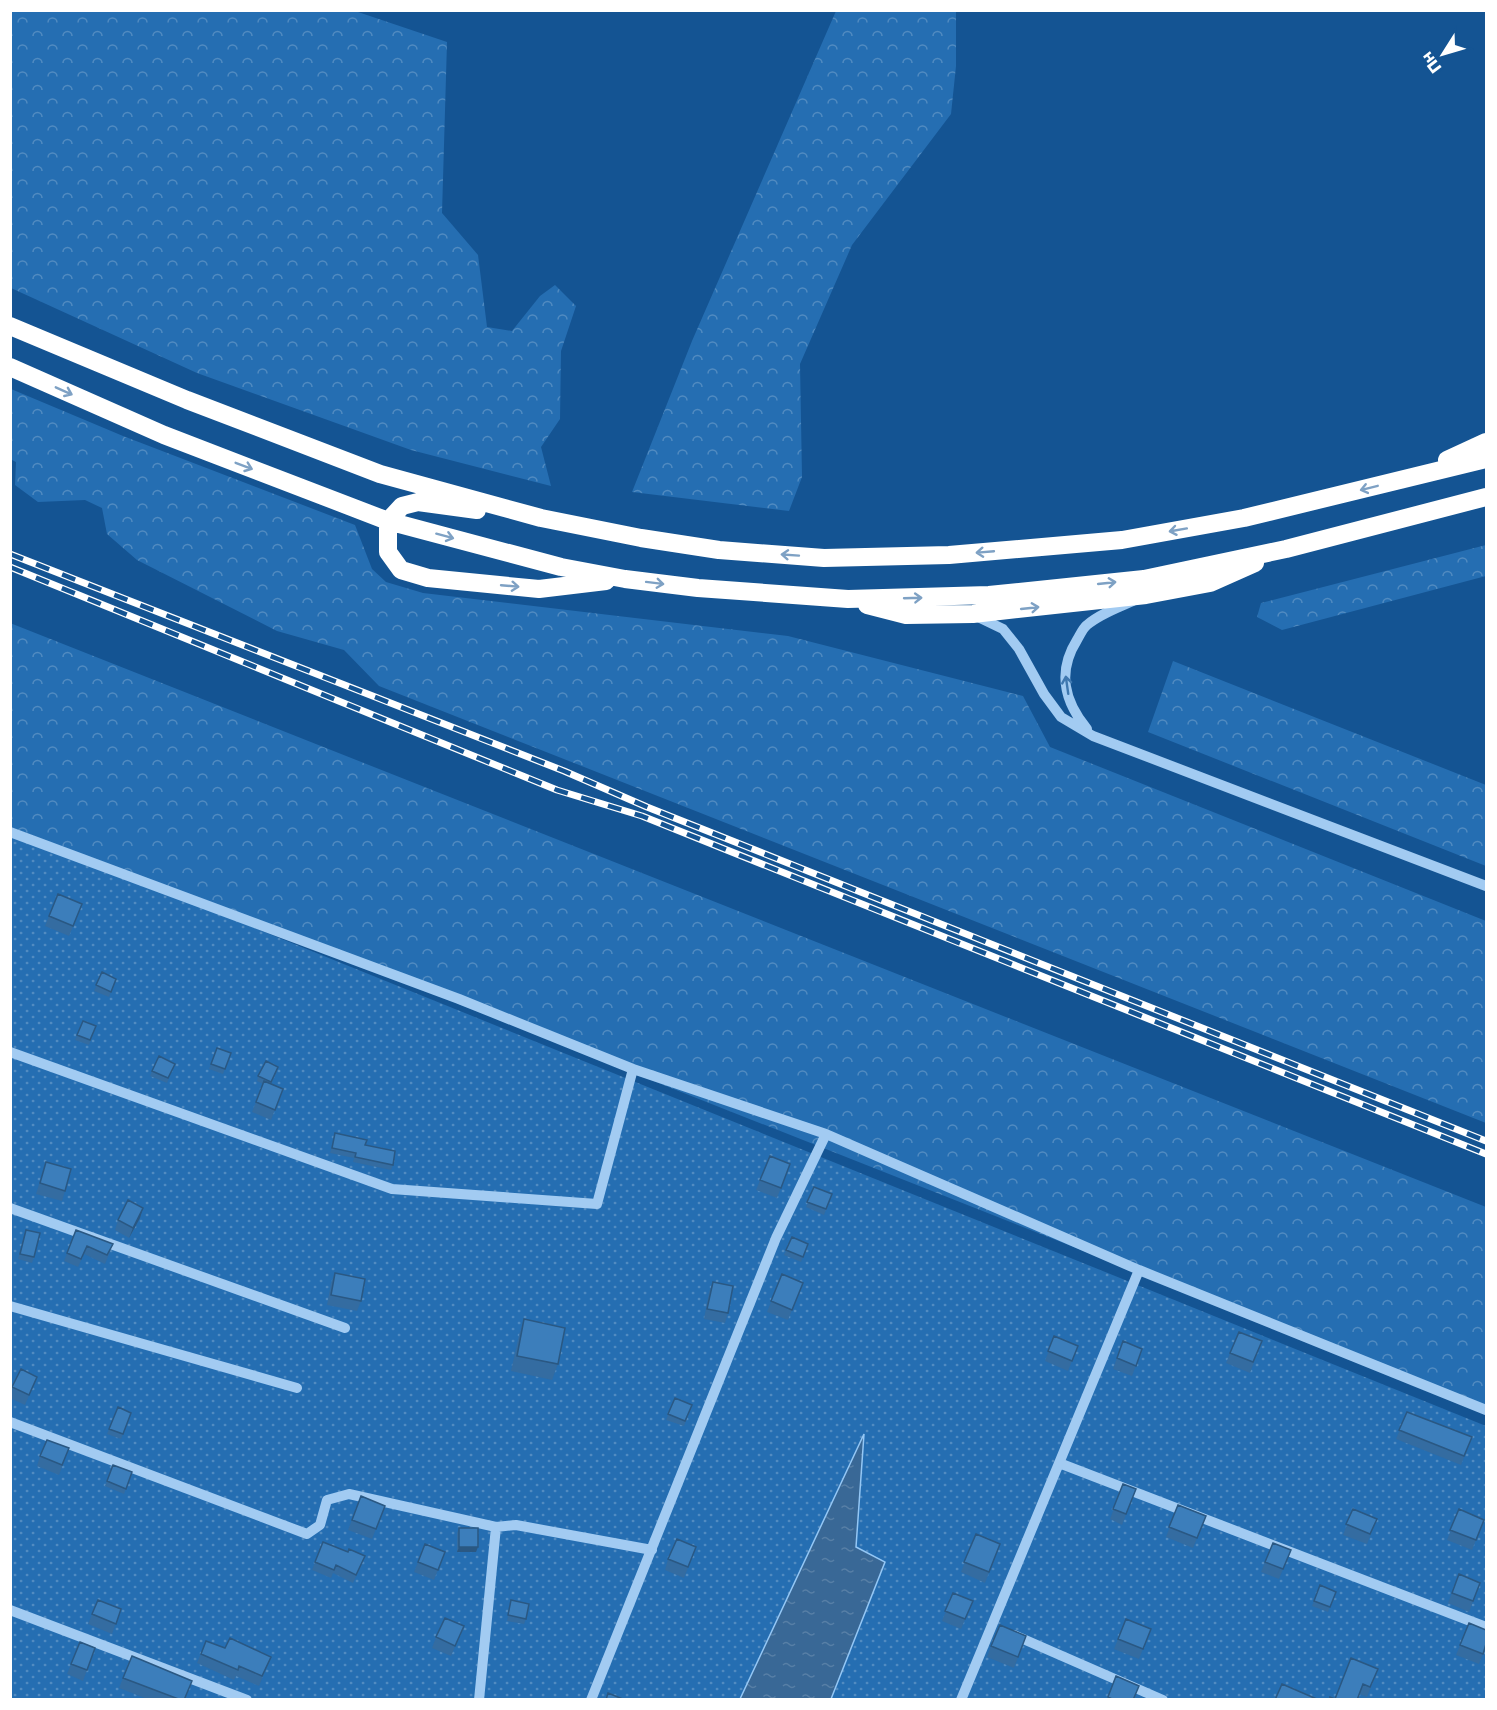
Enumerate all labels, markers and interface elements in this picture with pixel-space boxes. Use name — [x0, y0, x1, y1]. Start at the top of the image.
north arrow — [1413, 24, 1473, 84]
text: Пн — [1416, 48, 1446, 78]
one-way arrow — [55, 386, 73, 397]
one-way arrow — [234, 461, 253, 472]
one-way arrow — [1359, 483, 1378, 495]
one-way arrow — [1169, 525, 1189, 536]
one-way arrow — [435, 531, 454, 542]
one-way arrow — [975, 547, 995, 558]
one-way arrow — [780, 549, 800, 560]
one-way arrow — [645, 577, 665, 588]
one-way arrow — [1096, 577, 1116, 588]
one-way arrow — [499, 581, 519, 592]
one-way arrow — [902, 592, 922, 603]
one-way arrow — [1020, 602, 1040, 613]
one-way arrow — [1062, 676, 1073, 695]

